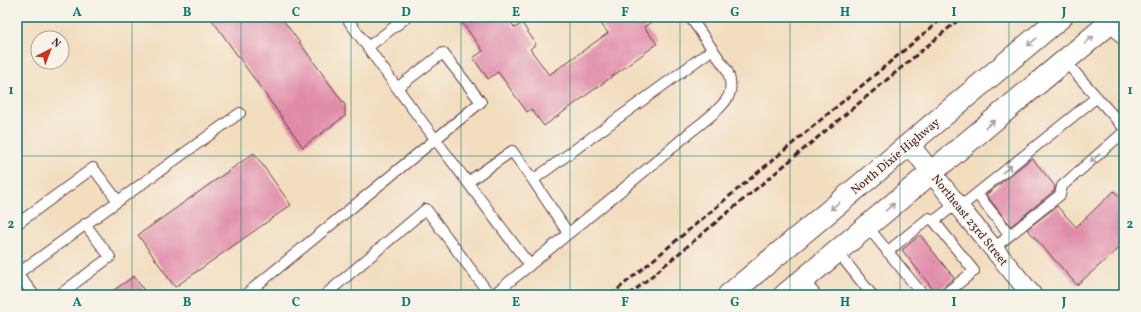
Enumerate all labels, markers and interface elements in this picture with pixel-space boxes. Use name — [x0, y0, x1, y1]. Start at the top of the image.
text: A — [72, 4, 82, 22]
text: B — [183, 4, 192, 22]
text: C — [292, 4, 300, 22]
text: D — [401, 4, 411, 22]
text: E — [512, 4, 520, 22]
text: F — [621, 4, 629, 22]
text: G — [730, 4, 740, 22]
text: H — [840, 4, 850, 22]
text: I — [952, 4, 957, 22]
text: J — [1061, 4, 1067, 22]
north arrow — [30, 30, 70, 70]
text: N — [48, 35, 64, 52]
one-way arrow — [1084, 36, 1095, 45]
one-way arrow — [1026, 38, 1037, 46]
text: 1 — [8, 82, 14, 100]
text: 1 — [1127, 82, 1133, 100]
street label: North Dixie Highway — [848, 115, 944, 199]
one-way arrow — [984, 119, 995, 128]
one-way arrow — [1090, 153, 1100, 162]
one-way arrow — [1002, 165, 1013, 174]
street label: Northeast 23rd Street — [927, 172, 1011, 270]
one-way arrow — [830, 202, 840, 211]
one-way arrow — [885, 202, 895, 211]
text: 2 — [8, 216, 15, 234]
text: 2 — [1127, 216, 1134, 234]
text: A — [72, 294, 82, 312]
text: B — [183, 294, 192, 312]
text: C — [292, 294, 300, 312]
text: D — [401, 294, 411, 312]
text: E — [512, 294, 520, 312]
text: F — [621, 294, 629, 312]
text: G — [730, 294, 740, 312]
text: H — [840, 294, 850, 312]
text: I — [952, 294, 957, 312]
text: J — [1061, 294, 1067, 312]

